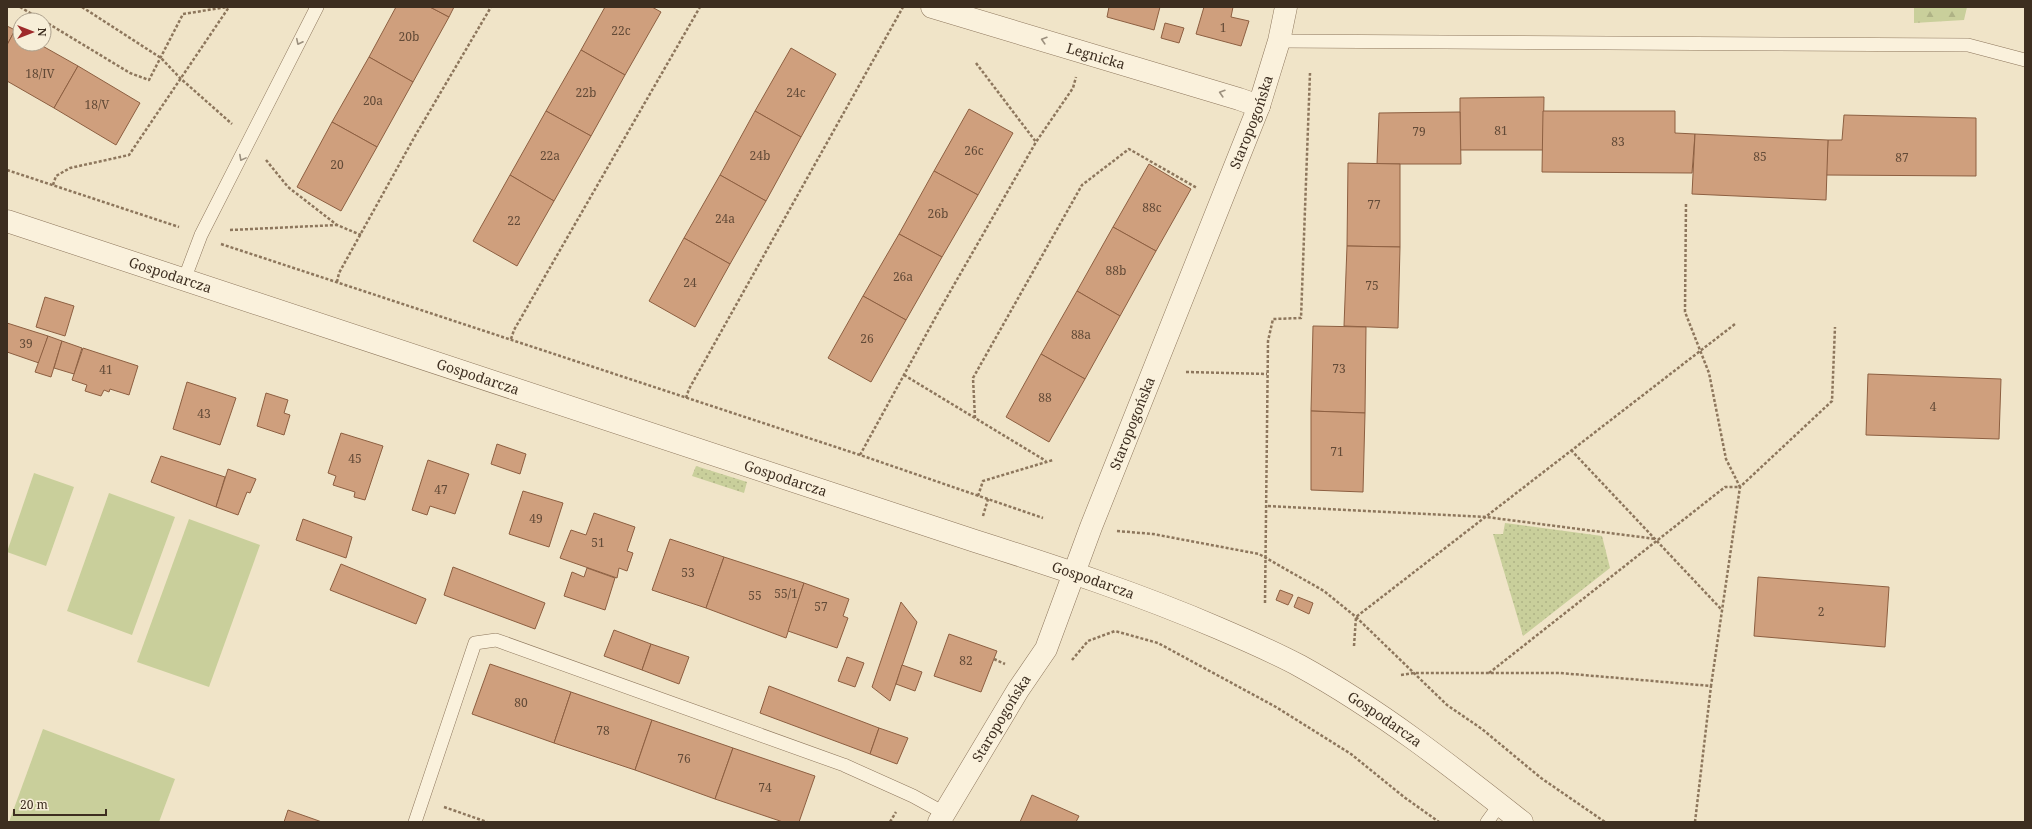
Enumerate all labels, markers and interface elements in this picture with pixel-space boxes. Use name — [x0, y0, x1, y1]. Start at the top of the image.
north arrow — [12, 12, 52, 52]
house number: 1 — [1220, 19, 1226, 36]
house number: 22c — [611, 22, 631, 39]
text: N — [35, 28, 50, 37]
house number: 20b — [399, 28, 419, 45]
one-way arrow — [1040, 36, 1047, 45]
one-way arrow — [297, 38, 304, 45]
street label: Legnicka — [1064, 38, 1128, 73]
house number: 18/IV — [25, 65, 56, 82]
street label: Staropogońska — [1225, 73, 1277, 172]
house number: 22b — [576, 84, 596, 101]
house number: 24c — [786, 84, 806, 101]
one-way arrow — [1219, 89, 1226, 98]
house number: 20a — [363, 92, 383, 109]
house number: 18/V — [85, 96, 110, 113]
house number: 81 — [1494, 122, 1508, 139]
house number: 79 — [1412, 123, 1426, 140]
house number: 83 — [1611, 133, 1625, 150]
house number: 26c — [964, 142, 984, 159]
house number: 22a — [540, 147, 560, 164]
house number: 24b — [750, 147, 770, 164]
house number: 85 — [1753, 148, 1767, 165]
house number: 87 — [1895, 149, 1909, 166]
one-way arrow — [239, 154, 246, 162]
house number: 20 — [330, 156, 344, 173]
house number: 77 — [1367, 196, 1381, 213]
house number: 88c — [1142, 199, 1162, 216]
house number: 26b — [928, 205, 948, 222]
house number: 24a — [715, 210, 735, 227]
house number: 22 — [507, 212, 521, 229]
street label: Gospodarcza — [127, 252, 214, 297]
house number: 88b — [1106, 262, 1126, 279]
house number: 26a — [893, 268, 913, 285]
house number: 24 — [683, 274, 697, 291]
house number: 75 — [1365, 277, 1379, 294]
house number: 88a — [1071, 326, 1091, 343]
house number: 26 — [860, 330, 874, 347]
house number: 39 — [19, 335, 33, 352]
street label: Gospodarcza — [434, 354, 522, 399]
house number: 73 — [1332, 360, 1346, 377]
house number: 41 — [99, 361, 113, 378]
street label: Staropogońska — [1105, 374, 1159, 473]
house number: 88 — [1038, 389, 1052, 406]
house number: 4 — [1930, 398, 1937, 415]
house number: 43 — [197, 405, 211, 422]
house number: 71 — [1330, 443, 1344, 460]
house number: 45 — [348, 450, 362, 467]
street label: Gospodarcza — [742, 455, 830, 500]
house number: 47 — [434, 481, 448, 498]
house number: 49 — [529, 510, 543, 527]
house number: 51 — [591, 534, 605, 551]
street label: Gospodarcza — [1050, 557, 1137, 603]
house number: 53 — [681, 564, 695, 581]
house number: 55/1 — [774, 585, 798, 602]
house number: 55 — [748, 587, 762, 604]
house number: 57 — [814, 598, 828, 615]
house number: 2 — [1818, 603, 1824, 620]
house number: 82 — [959, 652, 973, 669]
street label: Staropogońska — [967, 671, 1035, 765]
street label: Gospodarcza — [1344, 687, 1426, 751]
house number: 80 — [514, 694, 528, 711]
house number: 78 — [596, 722, 610, 739]
house number: 76 — [677, 750, 691, 767]
house number: 74 — [758, 779, 772, 796]
scale bar — [14, 791, 106, 817]
text: 20 m — [20, 796, 48, 813]

